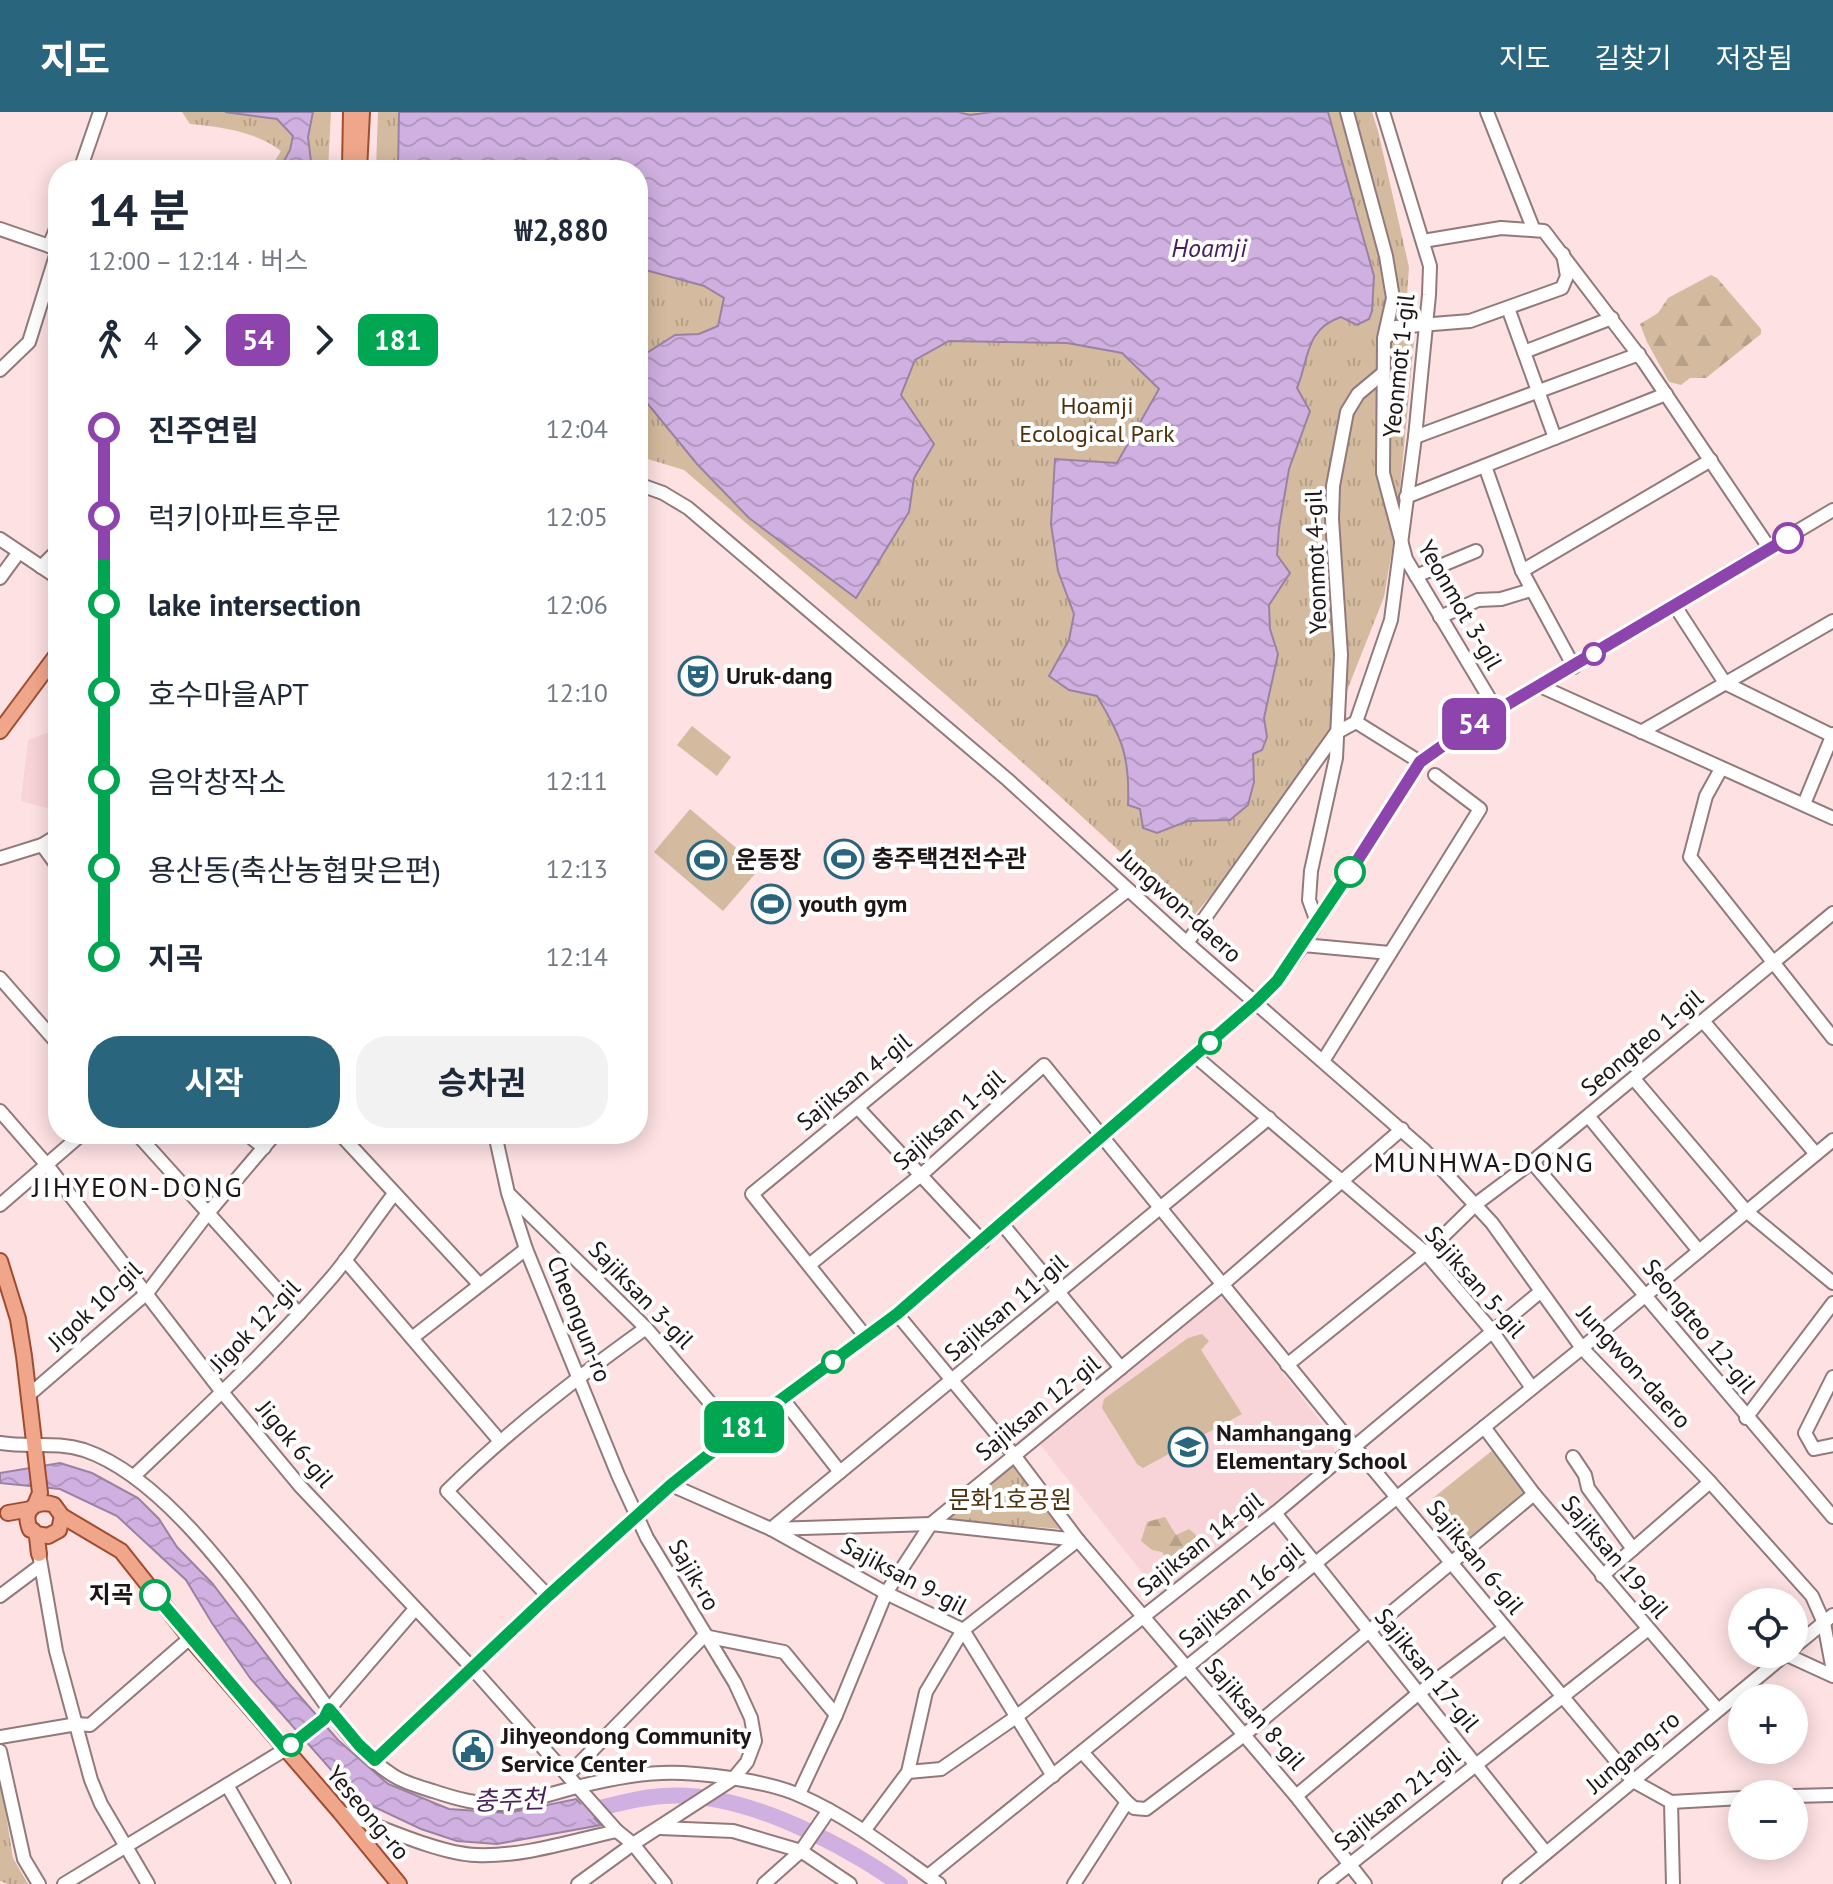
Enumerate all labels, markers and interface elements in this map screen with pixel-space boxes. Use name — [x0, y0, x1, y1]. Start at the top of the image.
text: 지도 — [40, 34, 110, 83]
text: 지도 — [1499, 39, 1550, 76]
text: 길찾기 — [1594, 39, 1672, 76]
text: 저장됨 — [1716, 39, 1793, 76]
text: 14 분 — [88, 181, 190, 238]
text: ₩2,880 — [515, 210, 608, 249]
water label: Hoamji — [1171, 231, 1248, 264]
text: 12:00 – 12:14 · 버스 — [88, 244, 308, 277]
street label: Yeonmot 1-gil — [1376, 293, 1421, 439]
icon: walk — [88, 318, 132, 362]
icon: forward — [170, 318, 214, 362]
icon: forward — [302, 318, 346, 362]
text: 54 — [242, 321, 274, 358]
text: 181 — [374, 321, 422, 358]
text: 4 — [144, 324, 158, 357]
park label: Hoamji Ecological Park — [1019, 390, 1175, 449]
text: 진주연립 — [148, 410, 258, 449]
text: 12:04 — [546, 412, 608, 445]
street label: Yeonmot 4-gil — [1297, 489, 1334, 635]
text: 럭키아파트후문 — [148, 498, 341, 537]
text: 12:05 — [546, 500, 608, 533]
unlabelled marker — [1773, 523, 1803, 553]
street label: Yeonmot 3-gil — [1411, 535, 1510, 675]
text: lake intersection — [148, 585, 361, 624]
text: 12:06 — [546, 588, 608, 621]
unlabelled marker — [1583, 643, 1605, 665]
theatre icon: Uruk-dang — [677, 655, 719, 697]
place label: Uruk-dang — [726, 660, 833, 691]
text: 호수마을APT — [148, 674, 309, 713]
text: 12:10 — [546, 676, 608, 709]
line badge: 54 — [1438, 698, 1510, 750]
text: 54 — [1458, 705, 1490, 742]
text: 음악창작소 — [148, 762, 286, 801]
text: 12:11 — [546, 764, 608, 797]
sports icon: 충주택견전수관 — [823, 838, 865, 880]
sports icon: 운동장 — [686, 839, 728, 881]
street label: Jungwon-daero — [1111, 841, 1249, 969]
place label: 충주택견전수관 — [872, 843, 1027, 874]
place label: 운동장 — [735, 844, 801, 875]
text: 용산동(축산농협맞은편) — [148, 850, 441, 889]
text: 12:13 — [546, 852, 608, 885]
unlabelled marker — [1335, 857, 1365, 887]
sports icon: youth gym — [750, 883, 792, 925]
place label: youth gym — [798, 888, 907, 919]
text: 지곡 — [148, 938, 203, 977]
text: 12:14 — [546, 940, 608, 973]
street label: Seongteo 1-gil — [1574, 982, 1709, 1103]
street label: Sajiksan 4-gil — [790, 1026, 917, 1137]
unlabelled marker — [1199, 1032, 1221, 1054]
button: 시작 — [88, 1036, 340, 1128]
button: 승차권 — [356, 1036, 608, 1128]
street label: Sajiksan 1-gil — [886, 1062, 1011, 1177]
district label: MUNHWA-DONG — [1373, 1143, 1595, 1180]
district label: JIHYEON-DONG — [31, 1168, 244, 1205]
street label: Sajiksan 5-gil — [1418, 1219, 1533, 1344]
street label: Sajiksan 3-gil — [582, 1234, 701, 1355]
street label: Sajiksan 11-gil — [938, 1247, 1074, 1368]
street label: Cheongun-ro — [540, 1251, 619, 1386]
street label: Seongteo 12-gil — [1636, 1252, 1763, 1399]
street label: Jigok 10-gil — [40, 1254, 148, 1358]
street label: Jigok 12-gil — [202, 1273, 307, 1379]
street label: Jungwon-daero — [1570, 1298, 1698, 1435]
street label: Sajiksan 12-gil — [969, 1348, 1106, 1467]
unlabelled marker — [822, 1351, 844, 1373]
street label: Jigok 6-gil — [249, 1393, 341, 1494]
line badge: 181 — [698, 1401, 790, 1453]
text: 181 — [720, 1408, 768, 1445]
place label: Namhangang Elementary School — [1216, 1417, 1408, 1476]
school or university icon: Namhangang Elementary School — [1167, 1426, 1209, 1468]
park label: 문화1호공원 — [948, 1484, 1072, 1515]
street label: Sajiksan 14-gil — [1130, 1485, 1269, 1603]
street label: Sajiksan 19-gil — [1555, 1489, 1676, 1625]
street label: Sajiksan 6-gil — [1420, 1493, 1531, 1620]
street label: Sajiksan 9-gil — [836, 1529, 973, 1622]
street label: Sajik-ro — [662, 1533, 727, 1616]
street label: Sajiksan 16-gil — [1172, 1535, 1309, 1654]
place label: 지곡 — [89, 1579, 133, 1610]
marker: 지곡 — [140, 1580, 170, 1610]
map controls — [1728, 1588, 1808, 1860]
button: locate — [1728, 1588, 1808, 1668]
street label: Sajiksan 17-gil — [1368, 1602, 1487, 1738]
street label: Sajiksan 8-gil — [1198, 1651, 1313, 1776]
button: + — [1728, 1684, 1808, 1764]
street label: Jungang-ro — [1578, 1703, 1686, 1801]
place label: Jihyeondong Community Service Center — [500, 1720, 752, 1779]
public building icon: Jihyeondong Community Service Center — [452, 1729, 494, 1771]
unlabelled marker — [280, 1734, 302, 1756]
street label: Sajiksan 21-gil — [1327, 1740, 1466, 1858]
street label: Yeseong-ro — [320, 1759, 417, 1866]
button: − — [1728, 1780, 1808, 1860]
water label: 충주천 — [473, 1782, 548, 1817]

